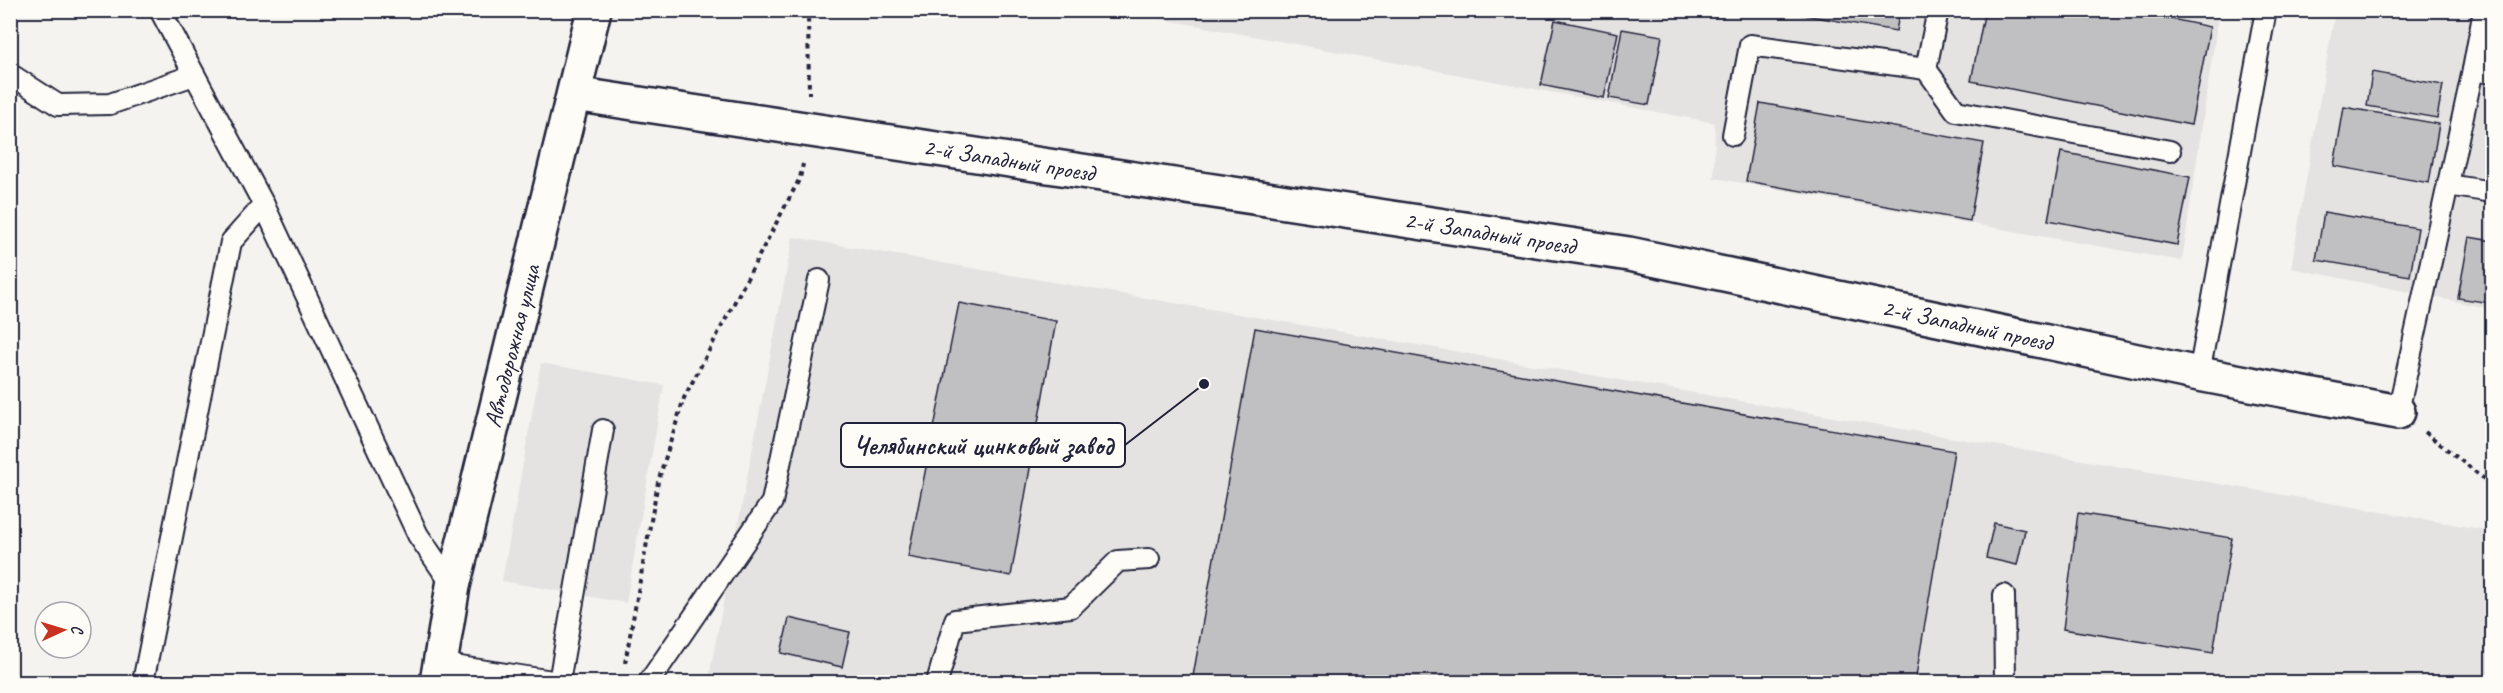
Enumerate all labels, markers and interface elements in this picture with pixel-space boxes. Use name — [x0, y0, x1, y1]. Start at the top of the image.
street label: 2-й Западный проезд — [921, 132, 1099, 189]
street label: 2-й Западный проезд — [1402, 205, 1580, 262]
street label: Автодорожная улица — [477, 260, 547, 430]
street label: 2-й Западный проезд — [1879, 292, 2057, 358]
callout: Челябинский цинковый завод — [841, 423, 1125, 467]
text: Челябинский цинковый завод — [853, 429, 1115, 462]
north arrow — [33, 600, 93, 660]
text: С — [67, 624, 87, 636]

